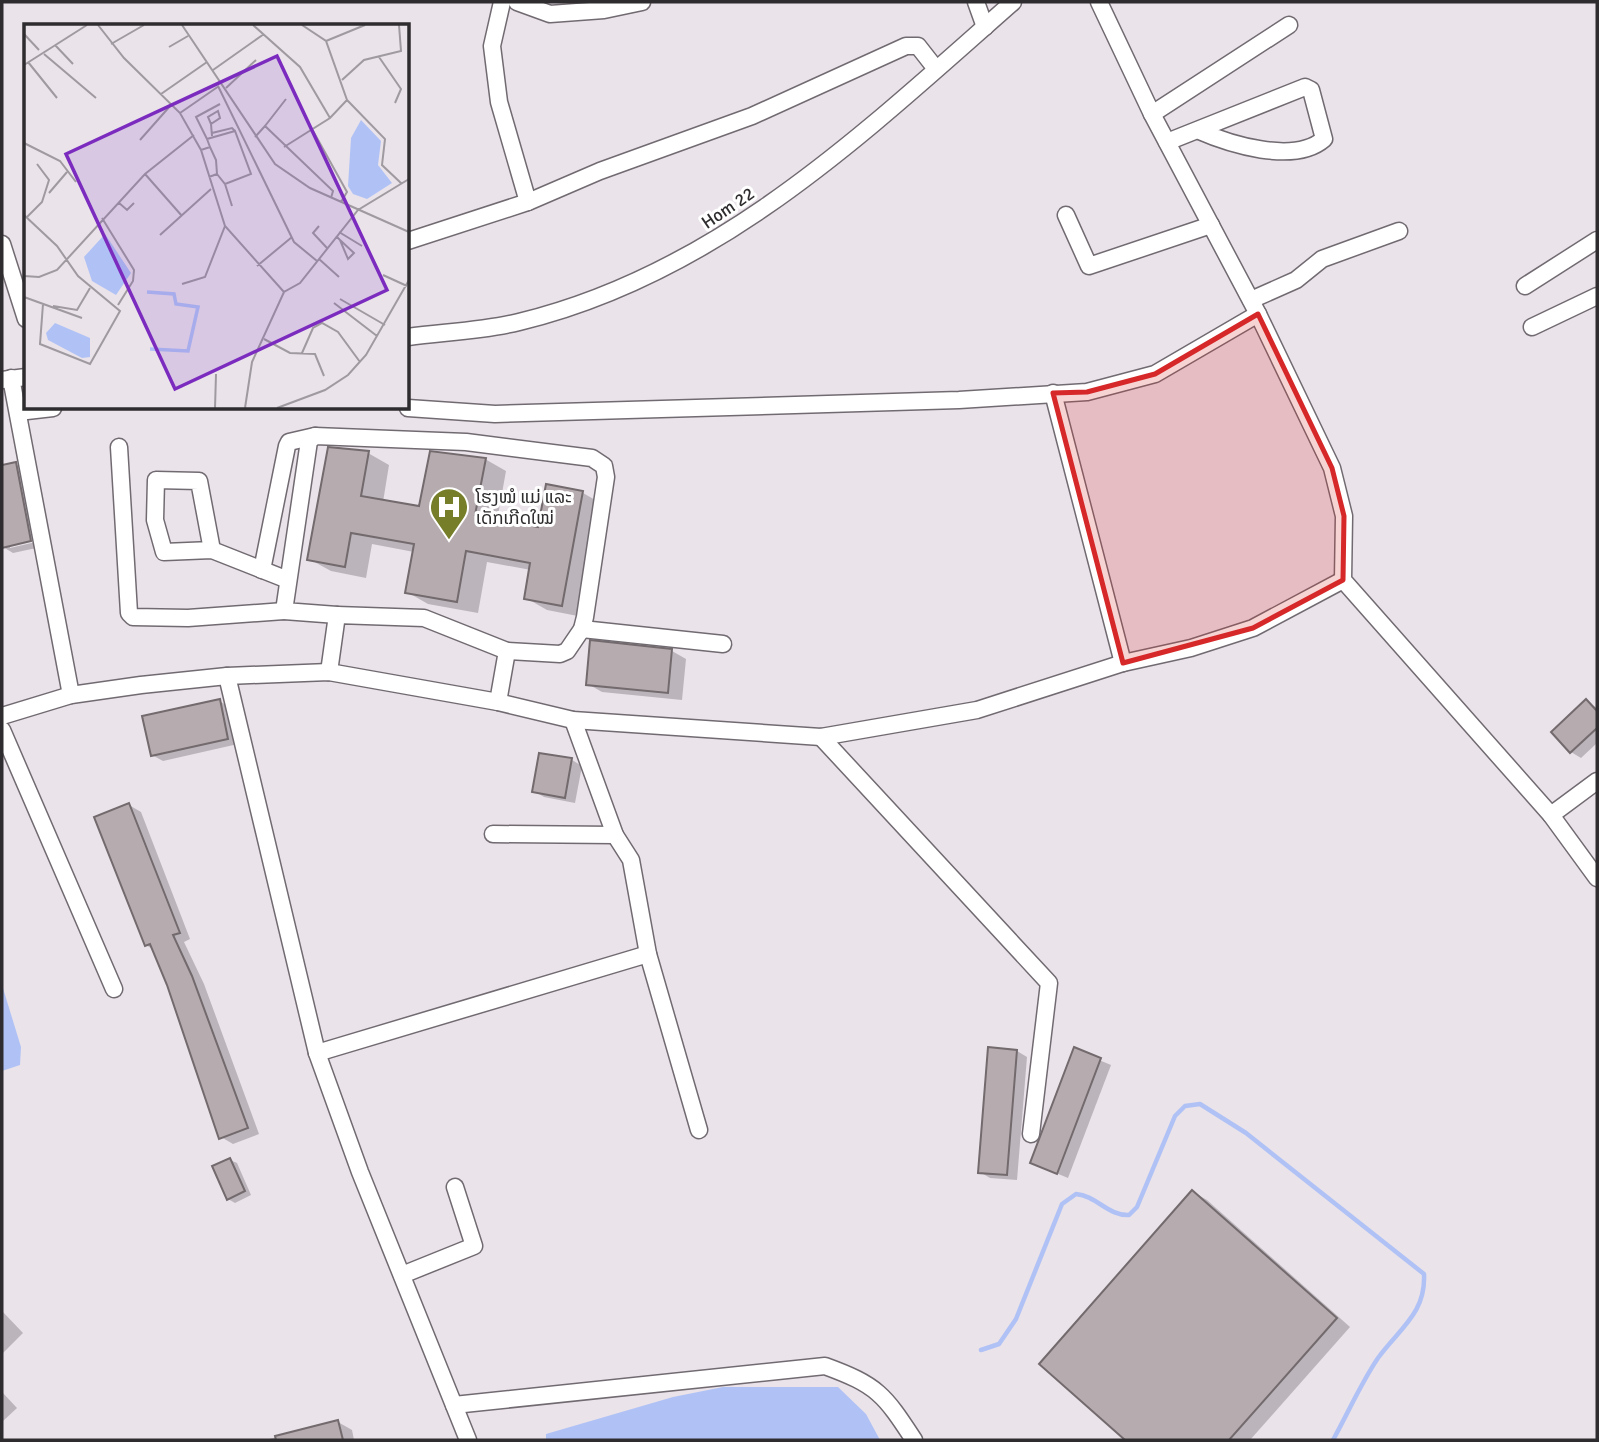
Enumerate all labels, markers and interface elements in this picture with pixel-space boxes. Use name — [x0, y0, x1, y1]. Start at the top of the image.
inset map — [24, 24, 410, 410]
street label: Hom 22 — [697, 182, 759, 234]
hospital icon: ໂຮງໝໍ ແມ່ ແລະ ເດັກເກີດໃໝ່ — [428, 486, 470, 541]
place label: ໂຮງໝໍ ແມ່ ແລະ ເດັກເກີດໃໝ່ — [475, 486, 572, 529]

